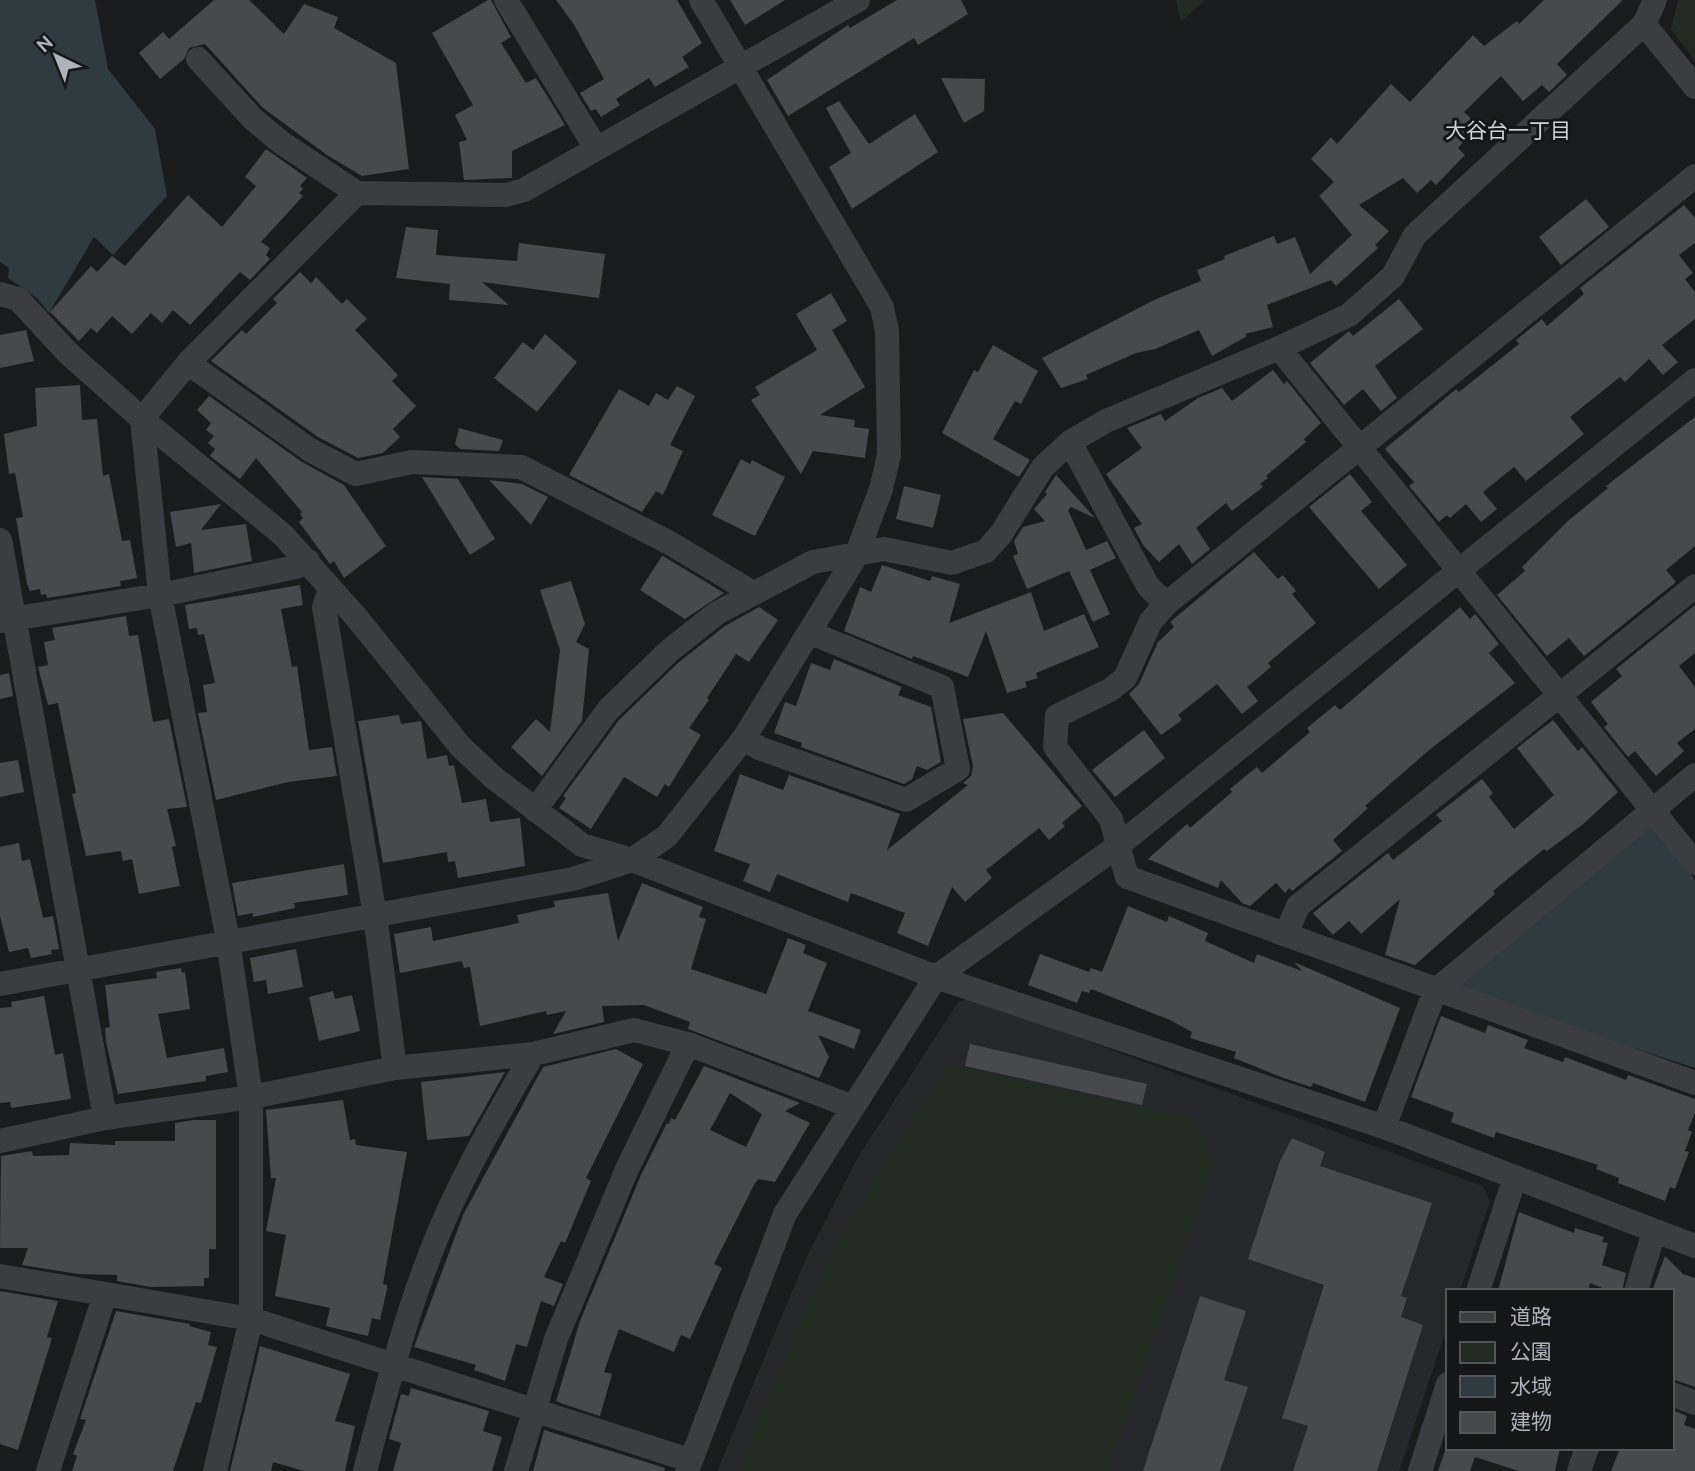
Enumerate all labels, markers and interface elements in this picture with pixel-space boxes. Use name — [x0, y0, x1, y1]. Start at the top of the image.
north arrow — [21, 21, 91, 91]
text: N — [32, 31, 57, 56]
district label: 大谷台一丁目 — [1445, 118, 1571, 142]
legend — [1446, 1289, 1674, 1450]
text: 道路 — [1510, 1304, 1552, 1328]
text: 公園 — [1510, 1339, 1552, 1363]
text: 水域 — [1510, 1374, 1552, 1398]
text: 建物 — [1510, 1409, 1552, 1433]

